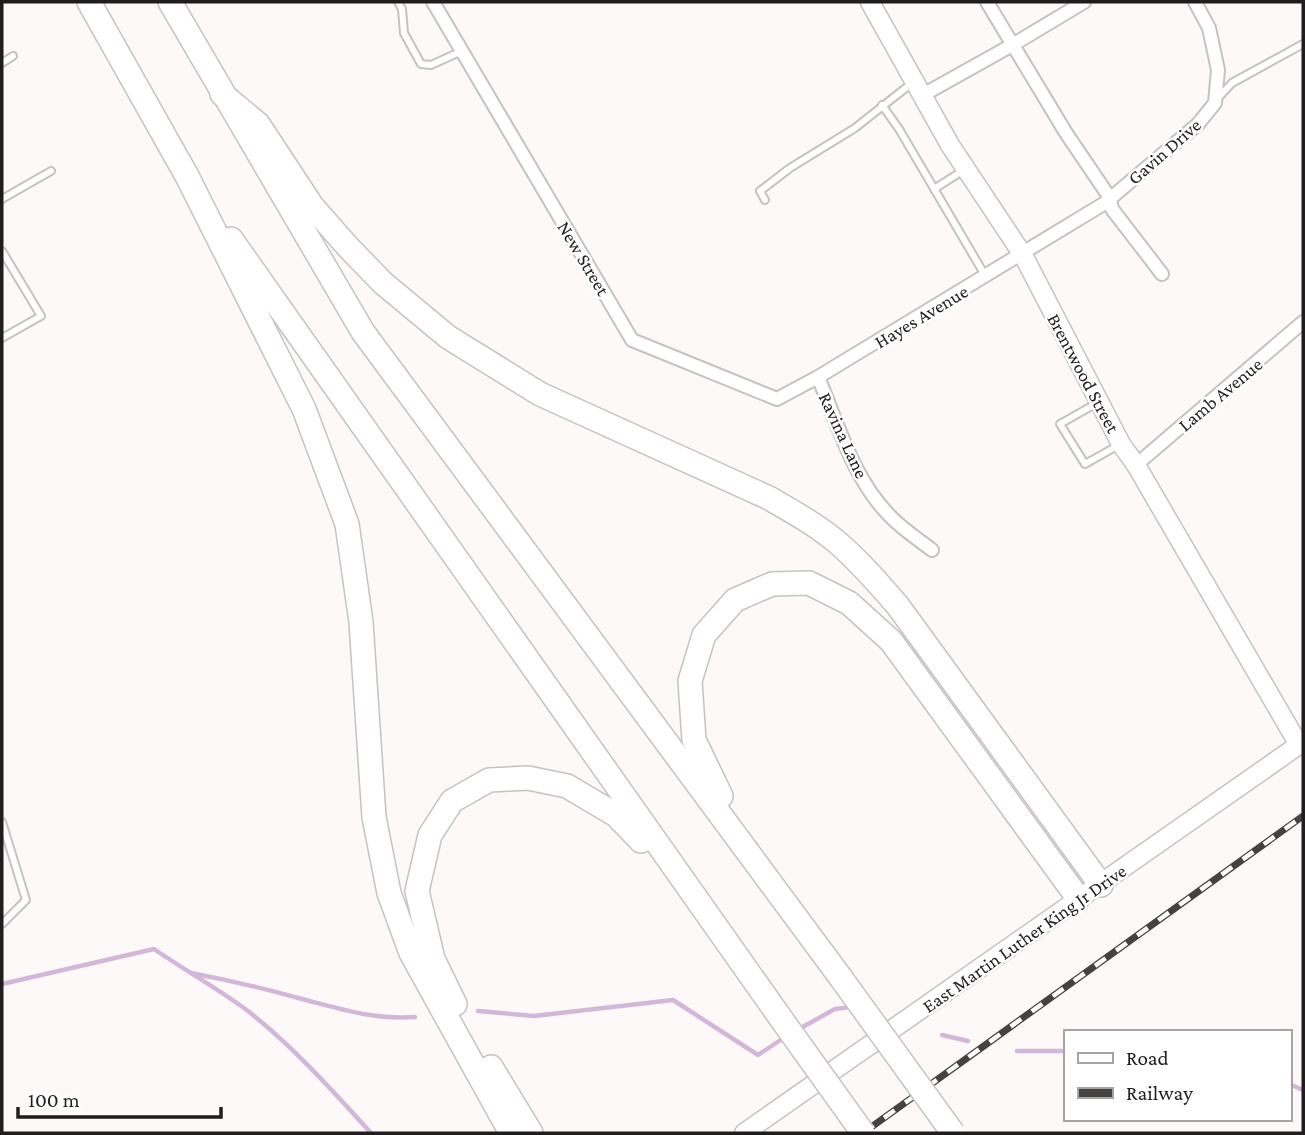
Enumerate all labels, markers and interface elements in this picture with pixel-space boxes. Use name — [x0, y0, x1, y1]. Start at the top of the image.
street label: Gavin Drive — [1124, 114, 1205, 189]
street label: New Street — [553, 217, 614, 300]
street label: Hayes Avenue — [871, 280, 972, 352]
street label: Brentwood Street — [1043, 310, 1124, 437]
street label: Lamb Avenue — [1174, 353, 1266, 435]
street label: Ravina Lane — [815, 389, 873, 481]
street label: East Martin Luther King Jr Drive — [918, 860, 1130, 1017]
legend — [1064, 1030, 1291, 1121]
text: Road — [1126, 1046, 1169, 1070]
scale bar — [18, 1076, 220, 1120]
text: Railway — [1126, 1081, 1193, 1105]
text: 100 m — [28, 1088, 80, 1112]

